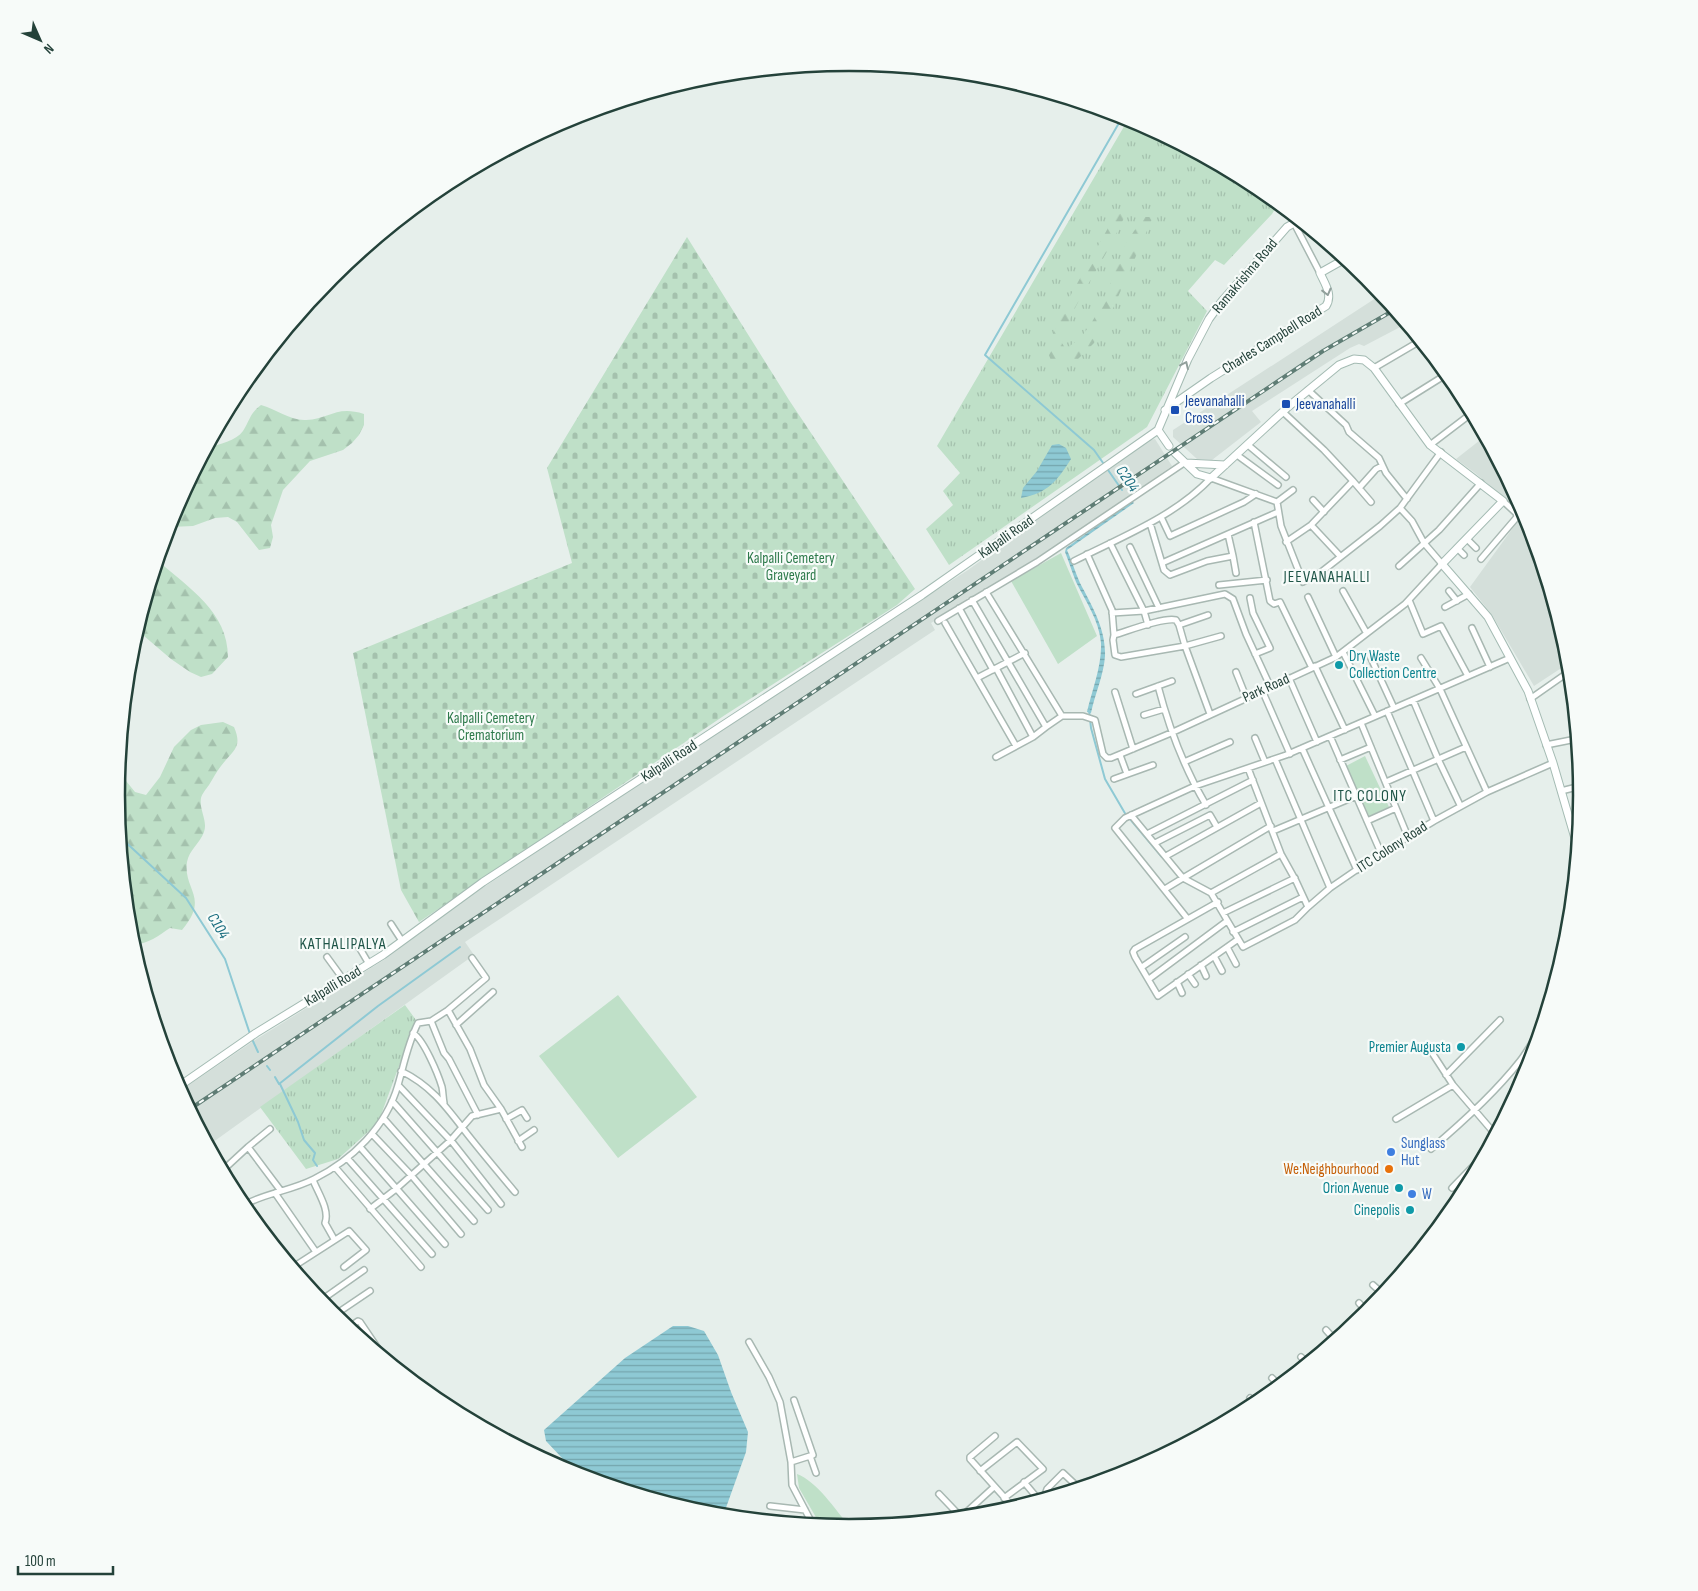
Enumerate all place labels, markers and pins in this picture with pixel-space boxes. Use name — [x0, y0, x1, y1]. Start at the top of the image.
place label: Jeevanahalli Cross — [1184, 392, 1245, 428]
place label: Jeevanahalli — [1295, 395, 1356, 414]
marker: Jeevanahalli — [1280, 398, 1292, 410]
marker: Jeevanahalli Cross — [1169, 404, 1181, 416]
place label: Dry Waste Collection Centre — [1349, 647, 1437, 683]
marker: Dry Waste Collection Centre — [1333, 659, 1345, 671]
place label: Premier Augusta — [1369, 1038, 1451, 1057]
marker: Premier Augusta — [1455, 1041, 1467, 1053]
place label: Sunglass Hut — [1401, 1134, 1445, 1170]
marker: Sunglass Hut — [1385, 1146, 1397, 1158]
place label: We:Neighbourhood — [1284, 1160, 1379, 1179]
marker: We:Neighbourhood — [1383, 1163, 1395, 1175]
place label: Orion Avenue — [1323, 1179, 1389, 1198]
marker: Orion Avenue — [1393, 1182, 1405, 1194]
place label: W — [1422, 1185, 1432, 1204]
marker: W — [1406, 1188, 1418, 1200]
place label: Cinepolis — [1354, 1201, 1400, 1220]
marker: Cinepolis — [1404, 1204, 1416, 1216]

